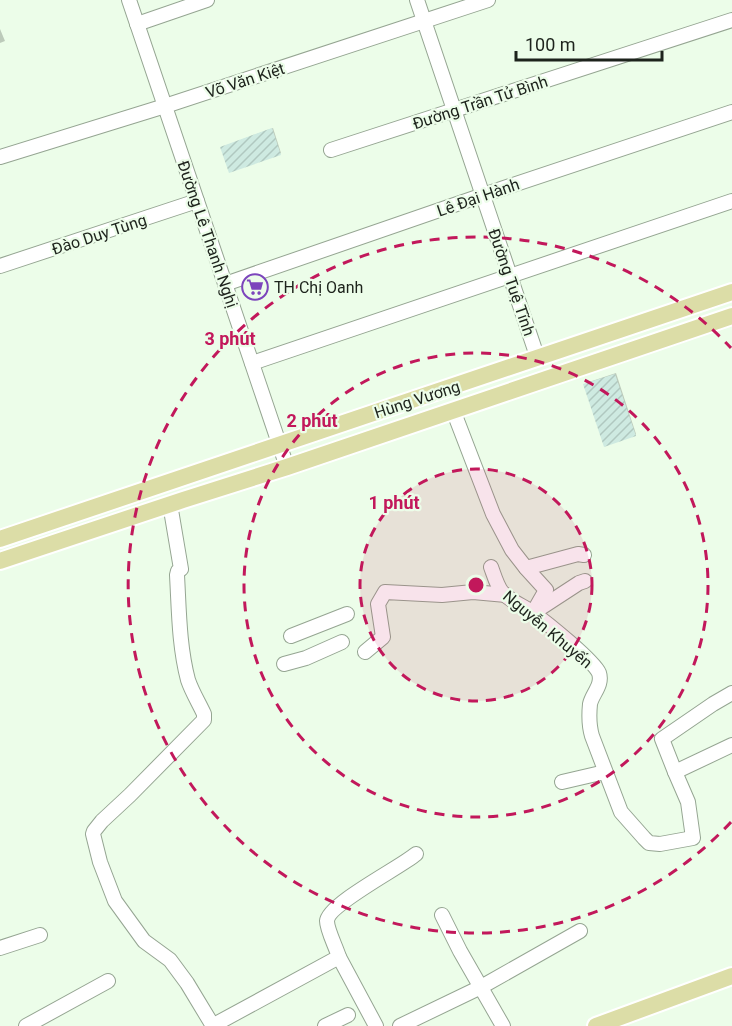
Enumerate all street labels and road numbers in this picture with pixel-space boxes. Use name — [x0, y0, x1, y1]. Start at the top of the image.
street label: Võ Văn Kiệt — [203, 59, 287, 102]
street label: Đường Trần Tử Bình — [410, 72, 550, 133]
street label: Đường Lê Thanh Nghị — [173, 158, 242, 310]
street label: Lê Đại Hành — [434, 174, 522, 220]
street label: Đào Duy Tùng — [49, 210, 149, 259]
street label: Đường Tuệ Tĩnh — [484, 226, 539, 338]
street label: Hùng Vương — [372, 377, 462, 422]
street label: Nguyễn Khuyến — [499, 587, 596, 672]

